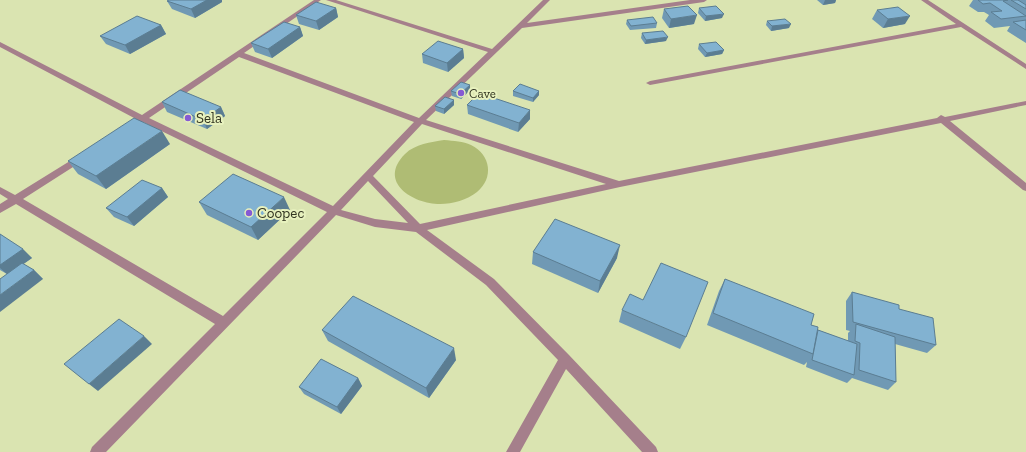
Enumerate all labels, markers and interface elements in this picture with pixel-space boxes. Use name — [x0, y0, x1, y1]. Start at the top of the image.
place label: Cave — [469, 86, 496, 101]
marker: Cave — [456, 88, 466, 98]
place label: Sela — [196, 109, 222, 127]
marker: Sela — [183, 113, 193, 123]
place label: Coopec — [257, 204, 304, 222]
marker: Coopec — [244, 208, 254, 218]

